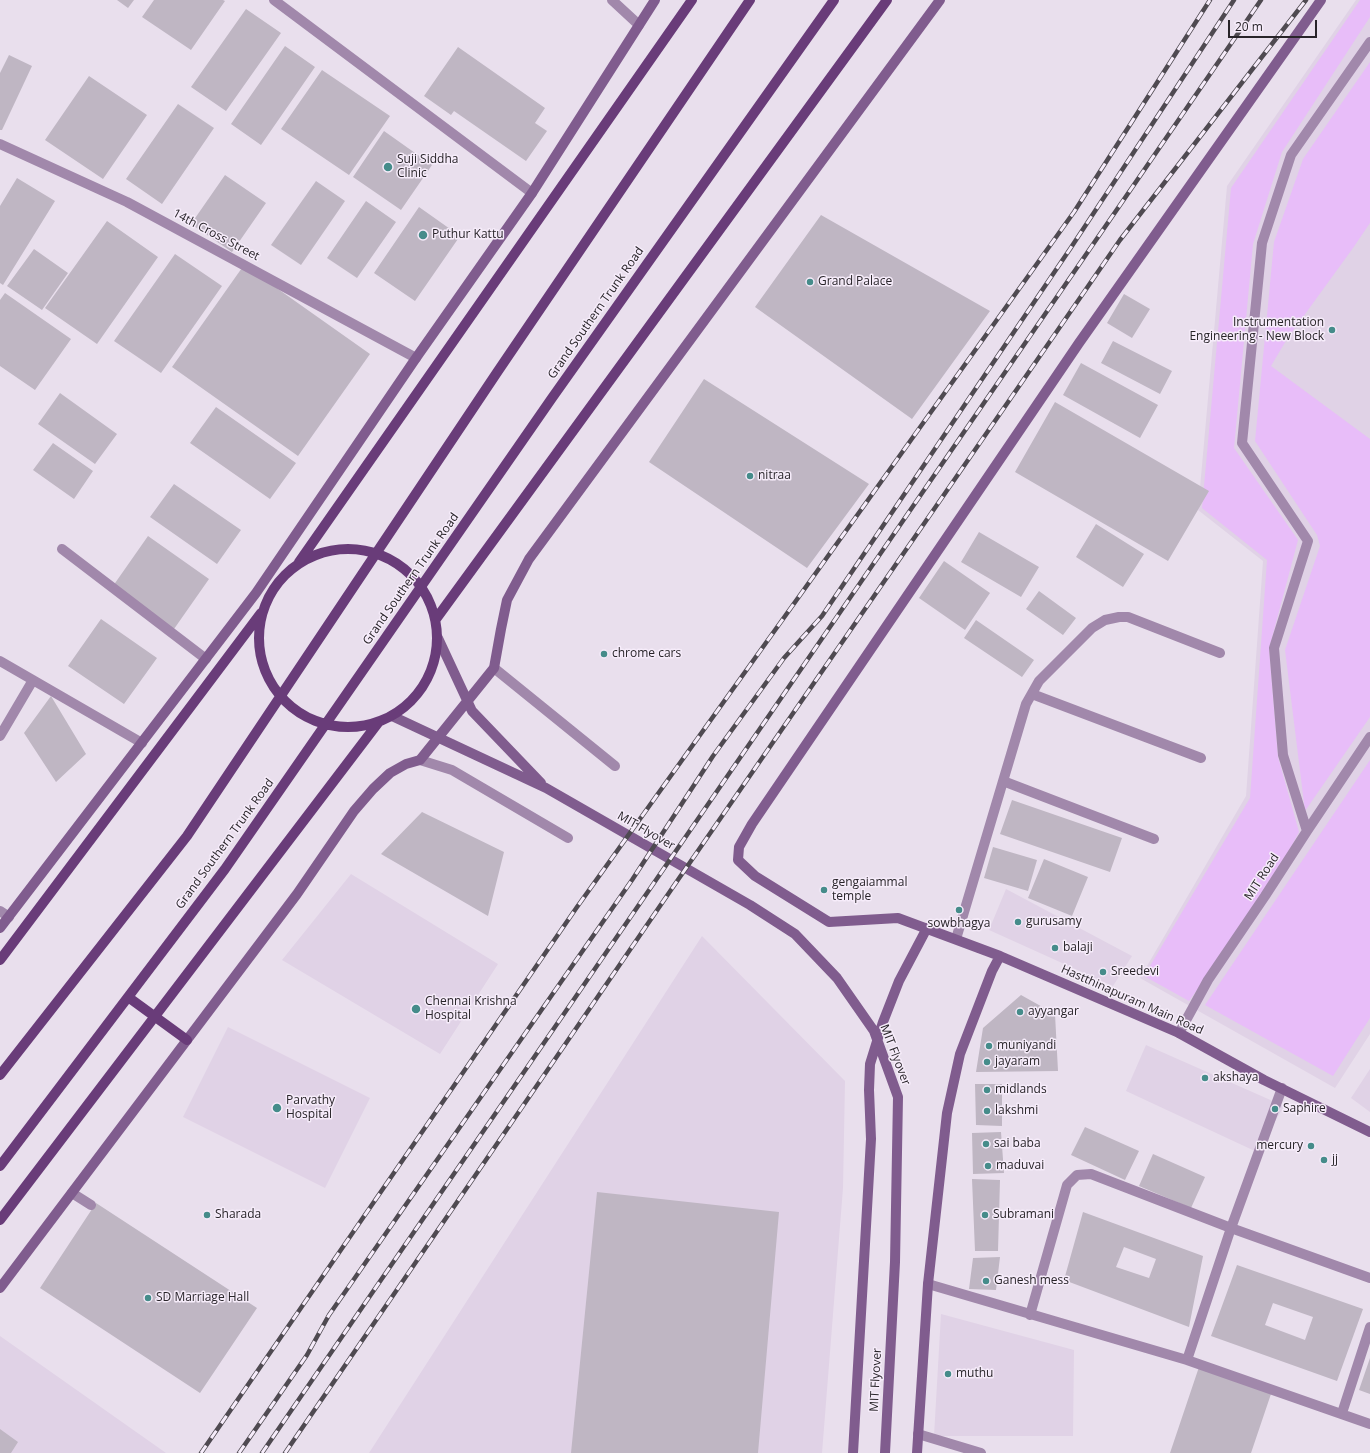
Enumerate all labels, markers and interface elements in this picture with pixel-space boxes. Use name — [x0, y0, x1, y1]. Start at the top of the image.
scale bar — [1230, 12, 1319, 38]
text: 20 m — [1235, 18, 1263, 35]
place label: Suji Siddha Clinic — [397, 153, 458, 181]
marker: Suji Siddha Clinic — [382, 161, 394, 173]
street label: 14th Cross Street — [170, 206, 262, 264]
place label: Puthur Kattu — [432, 228, 504, 242]
marker: Puthur Kattu — [417, 229, 429, 241]
street label: Grand Southern Trunk Road — [545, 244, 647, 382]
place label: Grand Palace — [818, 275, 892, 289]
marker: Grand Palace — [805, 277, 815, 287]
place label: Instrumentation Engineering - New Block — [1189, 316, 1324, 344]
marker: Instrumentation Engineering - New Block — [1327, 325, 1337, 335]
place label: nitraa — [758, 469, 791, 483]
marker: nitraa — [745, 471, 755, 481]
street label: Grand Southern Trunk Road — [360, 510, 462, 648]
place label: chrome cars — [612, 647, 681, 661]
marker: chrome cars — [599, 649, 609, 659]
street label: Grand Southern Trunk Road — [173, 776, 277, 912]
street label: MIT Flyover — [615, 809, 677, 853]
street label: MIT Road — [1242, 851, 1282, 903]
place label: gengaiammal temple — [832, 876, 907, 904]
marker: gengaiammal temple — [819, 885, 829, 895]
marker: sowbhagya — [954, 905, 964, 915]
place label: gurusamy — [1026, 915, 1082, 929]
place label: sowbhagya — [928, 917, 990, 931]
marker: gurusamy — [1013, 917, 1023, 927]
place label: balaji — [1063, 941, 1093, 955]
marker: balaji — [1050, 943, 1060, 953]
street label: Hastthinapuram Main Road — [1059, 962, 1205, 1038]
place label: Sreedevi — [1111, 965, 1159, 979]
marker: Sreedevi — [1098, 967, 1108, 977]
place label: Chennai Krishna Hospital — [425, 995, 517, 1023]
marker: Chennai Krishna Hospital — [410, 1003, 422, 1015]
place label: ayyangar — [1028, 1005, 1079, 1019]
marker: ayyangar — [1015, 1007, 1025, 1017]
street label: MIT Flyover — [877, 1023, 913, 1087]
place label: muniyandi — [997, 1039, 1056, 1053]
marker: muniyandi — [984, 1041, 994, 1051]
place label: jayaram — [995, 1055, 1040, 1069]
marker: jayaram — [982, 1057, 992, 1067]
place label: akshaya — [1213, 1071, 1258, 1085]
marker: akshaya — [1200, 1073, 1210, 1083]
place label: midlands — [995, 1083, 1047, 1097]
marker: midlands — [982, 1085, 992, 1095]
place label: Parvathy Hospital — [286, 1094, 335, 1122]
marker: Parvathy Hospital — [271, 1102, 283, 1114]
place label: Saphire — [1283, 1102, 1326, 1116]
place label: lakshmi — [995, 1104, 1038, 1118]
marker: Saphire — [1270, 1104, 1280, 1114]
marker: lakshmi — [982, 1106, 992, 1116]
place label: sai baba — [994, 1137, 1041, 1151]
marker: sai baba — [981, 1139, 991, 1149]
place label: mercury — [1256, 1139, 1303, 1153]
marker: mercury — [1306, 1141, 1316, 1151]
place label: jj — [1332, 1153, 1338, 1167]
marker: jj — [1319, 1155, 1329, 1165]
place label: maduvai — [996, 1159, 1044, 1173]
marker: maduvai — [983, 1161, 993, 1171]
place label: Sharada — [215, 1208, 261, 1222]
place label: Subramani — [993, 1208, 1054, 1222]
marker: Sharada — [202, 1210, 212, 1220]
marker: Subramani — [980, 1210, 990, 1220]
place label: Ganesh mess — [994, 1274, 1069, 1288]
marker: Ganesh mess — [981, 1276, 991, 1286]
place label: SD Marriage Hall — [156, 1291, 249, 1305]
marker: SD Marriage Hall — [143, 1293, 153, 1303]
street label: MIT Flyover — [867, 1348, 885, 1412]
place label: muthu — [956, 1367, 993, 1381]
marker: muthu — [943, 1369, 953, 1379]

